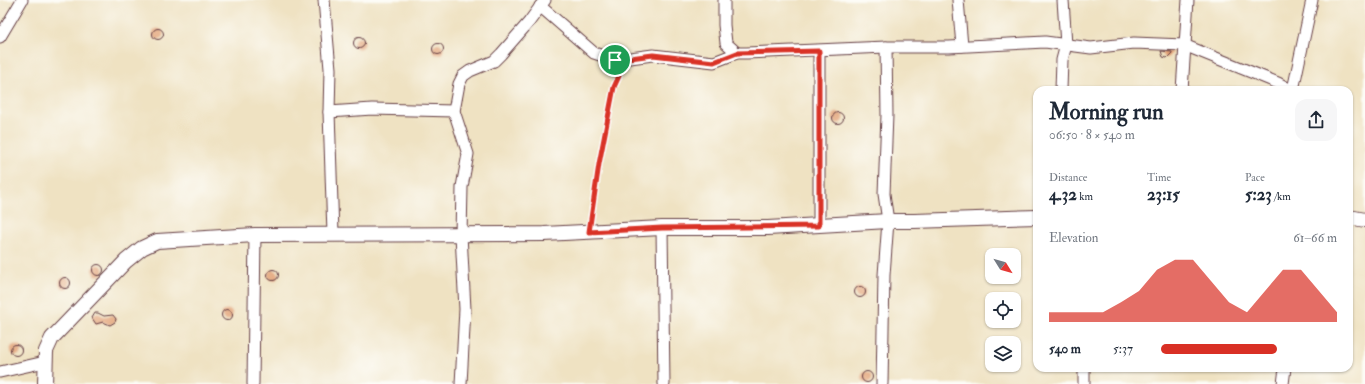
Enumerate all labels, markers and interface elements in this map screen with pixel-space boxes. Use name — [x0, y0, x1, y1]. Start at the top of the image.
pin — [598, 43, 632, 77]
icon: arrive — [604, 49, 626, 71]
text: Morning run — [1049, 98, 1164, 126]
button: share — [1295, 99, 1337, 141]
text: 06:50 · 8 × 540 m — [1049, 127, 1135, 143]
text: Distance — [1049, 171, 1087, 184]
text: Time — [1147, 171, 1171, 184]
text: Pace — [1245, 171, 1265, 184]
text: 4.32 — [1049, 184, 1077, 205]
text: 23:15 — [1147, 184, 1180, 205]
text: 5:23 — [1245, 184, 1272, 205]
text: km — [1077, 190, 1093, 203]
text: /km — [1272, 190, 1291, 203]
text: Elevation — [1049, 230, 1099, 246]
text: 61–66 m — [1293, 230, 1337, 246]
north arrow — [985, 248, 1021, 284]
map controls — [985, 248, 1021, 372]
button: locate — [985, 292, 1021, 328]
button: layers — [985, 336, 1021, 372]
text: 540 m — [1049, 341, 1081, 357]
text: 5:37 — [1113, 341, 1133, 357]

